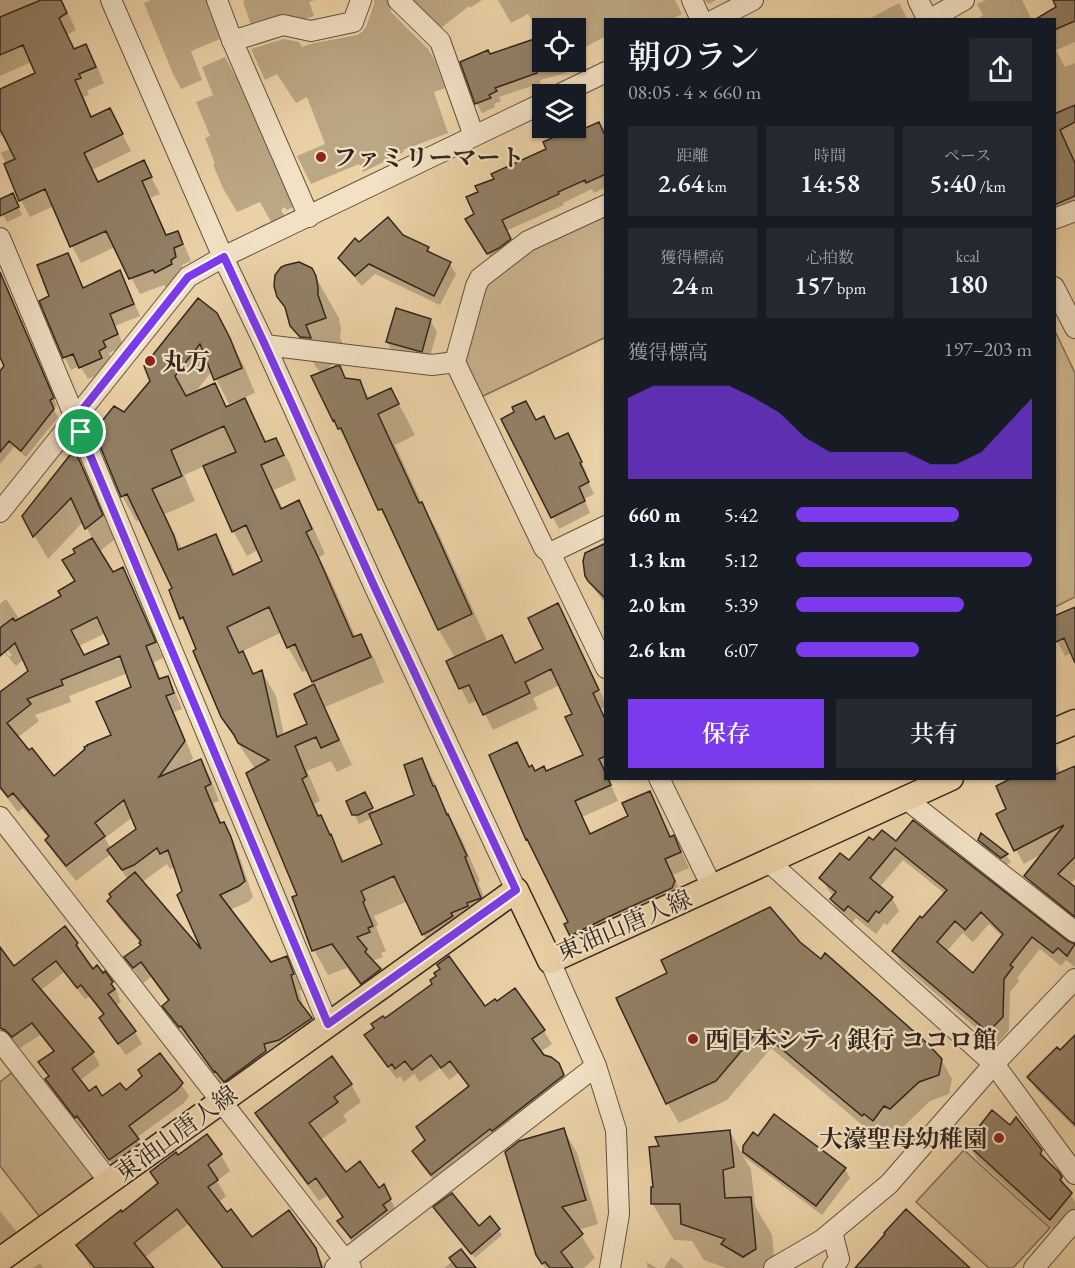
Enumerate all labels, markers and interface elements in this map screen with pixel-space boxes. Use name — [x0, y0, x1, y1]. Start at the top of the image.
map controls — [532, 18, 586, 138]
button: locate — [532, 18, 586, 72]
text: 朝のラン — [628, 35, 760, 78]
button: share — [969, 38, 1032, 101]
text: 08:05 · 4 × 660 m — [628, 79, 761, 105]
button: layers — [532, 84, 586, 138]
place label: ファミリーマート — [333, 142, 525, 173]
text: 距離 — [676, 145, 708, 166]
text: 時間 — [814, 145, 846, 166]
text: ペース — [944, 145, 991, 166]
marker: ファミリーマート — [314, 150, 328, 164]
text: 2.64 — [658, 166, 704, 200]
text: 14:58 — [800, 166, 860, 200]
text: 5:40 — [929, 166, 976, 200]
text: km — [704, 176, 727, 197]
text: /km — [976, 176, 1006, 197]
text: kcal — [956, 246, 980, 267]
text: 獲得標高 — [660, 247, 724, 268]
text: 心拍数 — [806, 247, 854, 268]
text: 180 — [948, 267, 988, 301]
text: 24 — [671, 268, 698, 302]
text: 157 — [794, 268, 834, 302]
text: m — [698, 278, 714, 299]
text: bpm — [834, 278, 866, 299]
text: 197–203 m — [944, 336, 1032, 362]
text: 獲得標高 — [628, 339, 708, 365]
place label: 丸万 — [162, 346, 210, 377]
marker: 丸万 — [143, 354, 157, 368]
pin — [55, 406, 106, 457]
icon: arrive — [64, 415, 97, 448]
text: 660 m — [628, 502, 681, 528]
text: 5:42 — [724, 502, 758, 528]
text: 1.3 km — [628, 547, 686, 573]
text: 5:12 — [724, 547, 758, 573]
text: 2.0 km — [628, 592, 686, 618]
text: 5:39 — [724, 592, 758, 618]
text: 2.6 km — [628, 637, 686, 663]
text: 6:07 — [724, 637, 758, 663]
button: 保存 — [628, 699, 824, 768]
button: 共有 — [836, 699, 1032, 768]
street label: 東油山唐人線 — [552, 883, 696, 967]
place label: 西日本シティ銀行 ココロ館 — [705, 1024, 997, 1055]
marker: 西日本シティ銀行 ココロ館 — [686, 1032, 700, 1046]
street label: 東油山唐人線 — [109, 1078, 243, 1188]
place label: 大濠聖母幼稚園 — [819, 1123, 987, 1154]
marker: 大濠聖母幼稚園 — [992, 1131, 1006, 1145]

